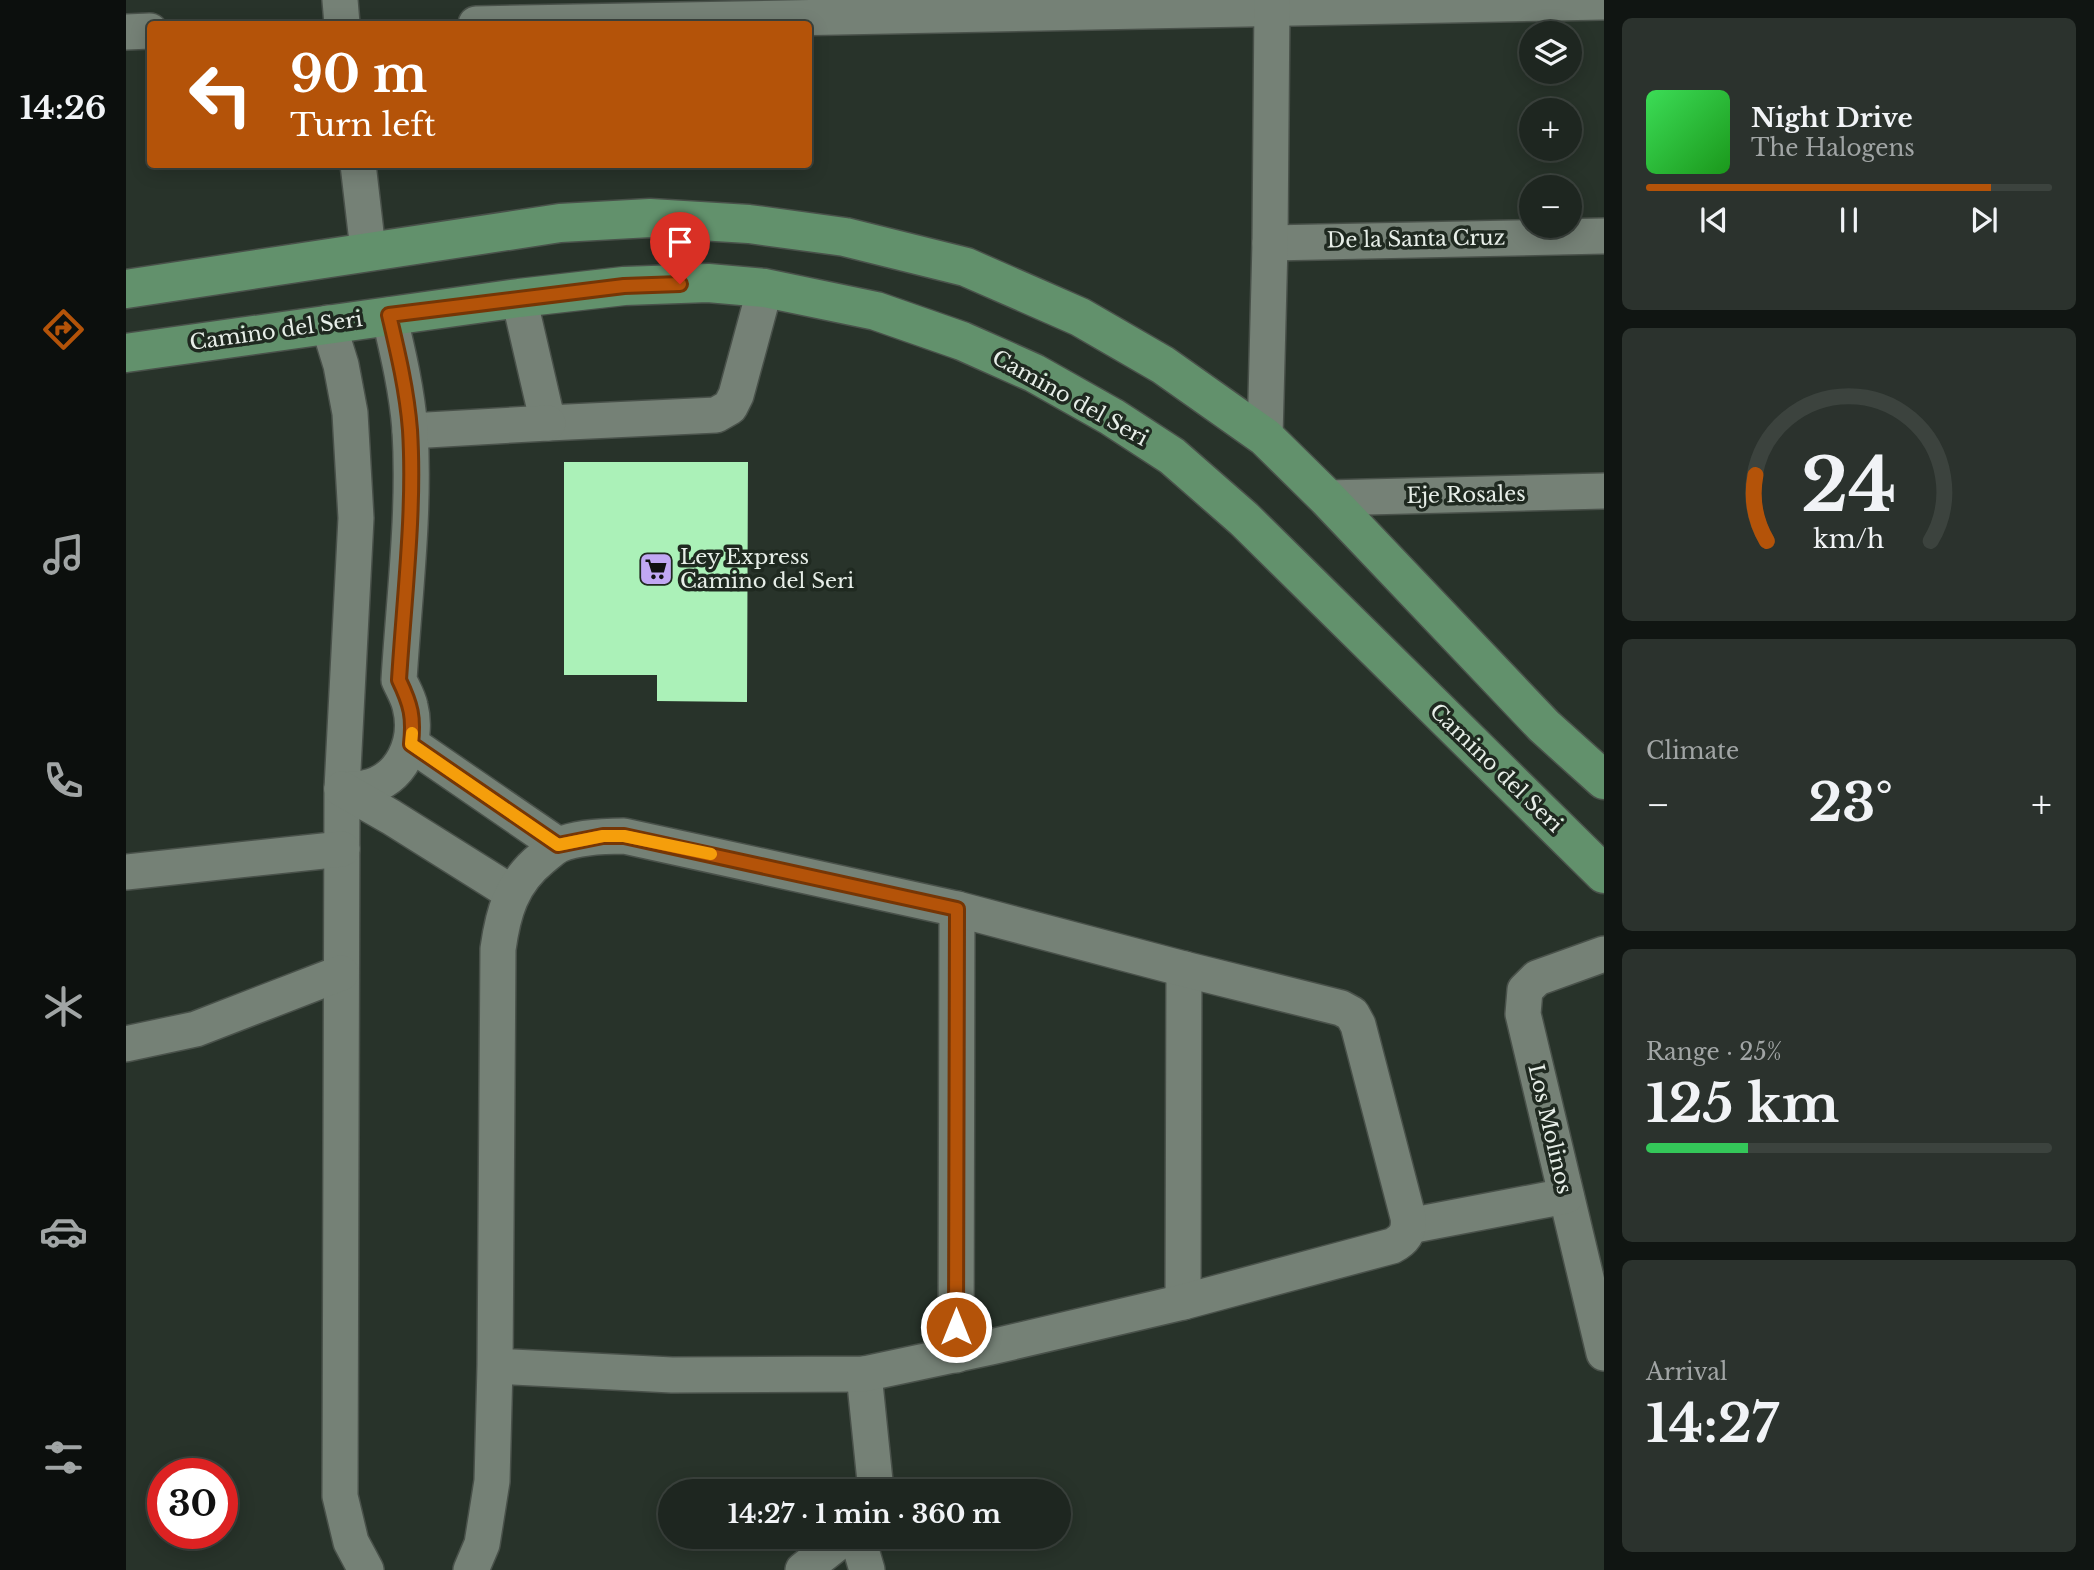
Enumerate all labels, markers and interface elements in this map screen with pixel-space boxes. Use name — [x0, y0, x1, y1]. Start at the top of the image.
map controls — [1519, 21, 1582, 238]
button: layers — [1519, 21, 1582, 84]
text: 90 m — [290, 44, 427, 105]
icon: left — [175, 49, 266, 140]
text: 14:26 — [20, 88, 106, 128]
button: + — [1519, 98, 1582, 161]
text: Night Drive — [1751, 102, 1913, 134]
text: Turn left — [290, 105, 436, 145]
text: The Halogens — [1751, 134, 1915, 162]
button: − — [1519, 175, 1582, 238]
icon: previous — [1695, 201, 1733, 239]
icon: pause — [1830, 201, 1868, 239]
icon: next — [1965, 201, 2003, 239]
pin — [650, 212, 710, 284]
icon: arrive — [661, 223, 699, 261]
street label: De la Santa Cruz — [1327, 224, 1505, 254]
icon: directions — [39, 305, 88, 354]
street label: Camino del Seri — [188, 306, 364, 356]
street label: Camino del Seri — [988, 344, 1152, 452]
text: 24 — [1801, 440, 1897, 531]
street label: Eje Rosales — [1406, 481, 1526, 509]
text: km/h — [1814, 523, 1884, 554]
icon: music — [39, 530, 88, 579]
place label: Ley Express Camino del Seri — [680, 544, 854, 594]
supermarket icon: Ley Express Camino del Seri — [637, 550, 675, 588]
street label: Camino del Seri — [1424, 698, 1568, 838]
text: Climate — [1646, 737, 1739, 765]
icon: phone — [39, 756, 88, 805]
text: 23° — [1808, 771, 1893, 835]
text: − — [1646, 781, 1670, 828]
text: + — [2031, 781, 2052, 828]
icon: climate — [39, 982, 88, 1031]
text: Range · 25% — [1646, 1038, 1782, 1066]
street label: Los Molinos — [1522, 1062, 1578, 1196]
text: 125 km — [1646, 1072, 1839, 1136]
icon: car — [39, 1207, 88, 1256]
position arrow — [919, 1290, 993, 1364]
text: Arrival — [1646, 1358, 1727, 1386]
text: 14:27 — [1646, 1392, 1779, 1456]
icon: filters — [39, 1433, 88, 1482]
speed limit sign: 30 — [147, 1458, 238, 1549]
text: 14:27 · 1 min · 360 m — [728, 1498, 1001, 1530]

